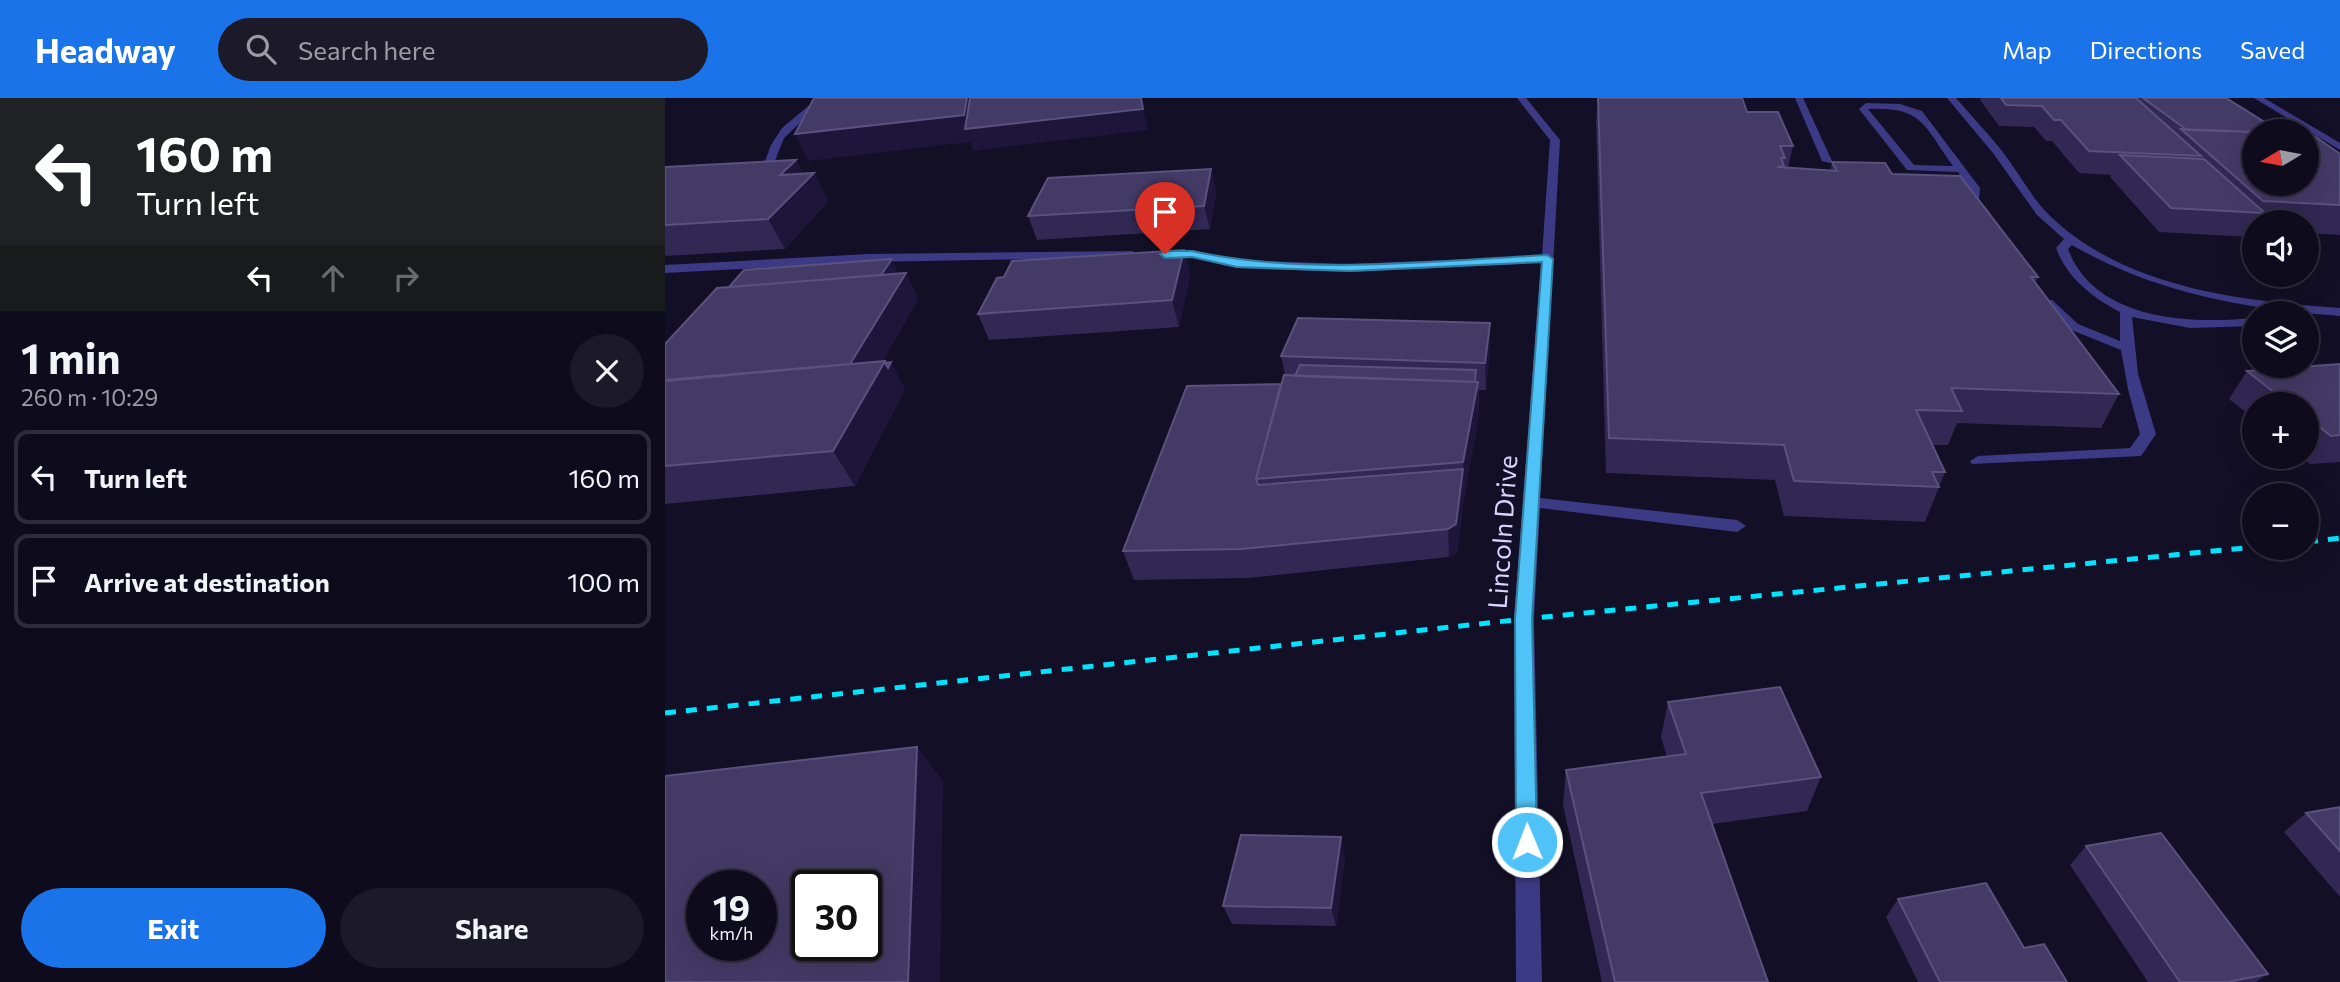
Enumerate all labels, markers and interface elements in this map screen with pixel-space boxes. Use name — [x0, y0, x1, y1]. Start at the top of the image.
search box — [218, 18, 708, 81]
text: Headway — [35, 29, 176, 70]
icon: search — [242, 30, 280, 68]
text: Search here — [298, 34, 436, 65]
text: Map — [2002, 35, 2052, 64]
text: Directions — [2090, 35, 2202, 64]
text: Saved — [2240, 35, 2305, 64]
north arrow — [2242, 119, 2319, 196]
map controls — [2242, 119, 2319, 560]
text: 160 m — [136, 122, 273, 182]
icon: left — [21, 126, 112, 217]
text: Turn left — [136, 182, 260, 222]
pin — [1135, 182, 1195, 254]
icon: arrive — [1146, 193, 1184, 231]
button: sound — [2242, 210, 2319, 287]
icon: left — [241, 259, 279, 297]
icon: ahead — [314, 259, 352, 297]
icon: right — [387, 259, 425, 297]
button: layers — [2242, 301, 2319, 378]
text: 1 min — [21, 331, 121, 383]
button: close — [570, 334, 644, 408]
text: 260 m · 10:29 — [21, 383, 158, 411]
button: + — [2242, 392, 2319, 469]
street label: Lincoln Drive — [1481, 454, 1522, 610]
icon: left — [25, 458, 63, 496]
text: Turn left — [84, 462, 187, 493]
text: 160 m — [568, 462, 640, 493]
button: − — [2242, 483, 2319, 560]
icon: arrive — [25, 562, 63, 600]
text: Arrive at destination — [84, 566, 330, 597]
text: 100 m — [567, 566, 640, 597]
position arrow — [1490, 805, 1564, 879]
speed limit sign: 30 — [791, 870, 882, 961]
text: 19 — [713, 885, 750, 928]
button: Exit — [21, 888, 326, 968]
button: Share — [340, 888, 644, 968]
text: km/h — [710, 922, 753, 944]

